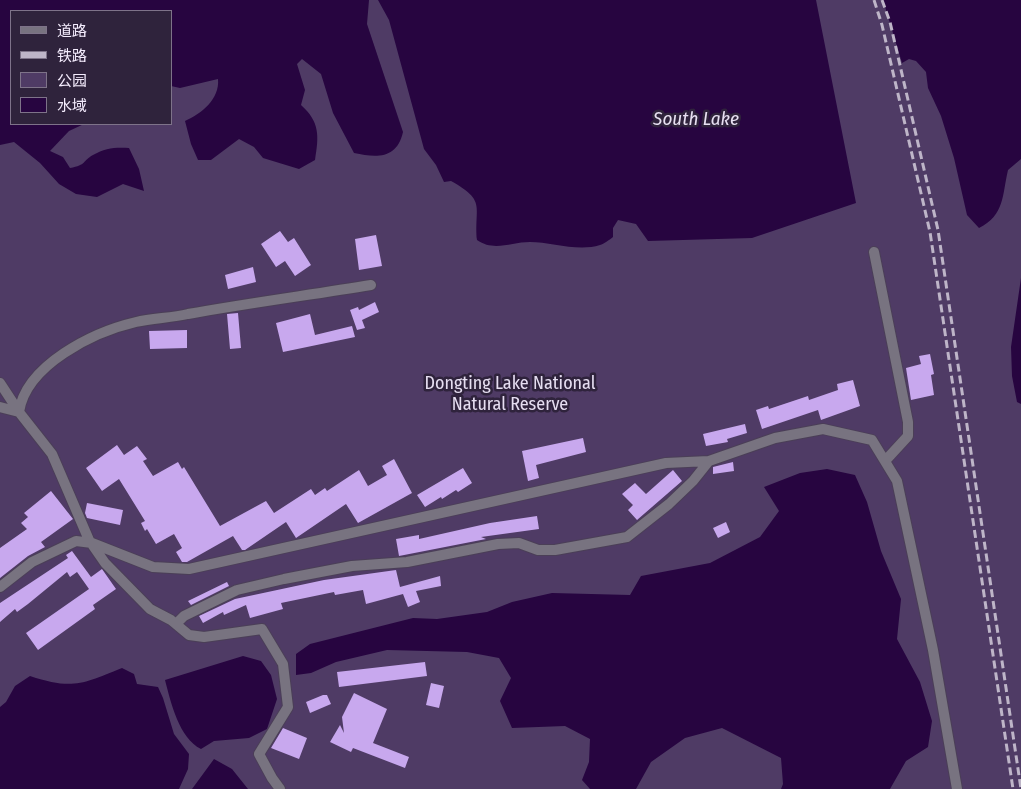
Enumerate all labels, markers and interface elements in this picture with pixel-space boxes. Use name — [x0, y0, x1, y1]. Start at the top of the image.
legend — [10, 10, 172, 125]
text: 道路 — [57, 22, 87, 40]
text: 铁路 — [57, 47, 87, 65]
text: 公园 — [57, 72, 87, 90]
text: 水域 — [57, 97, 87, 115]
water label: South Lake — [653, 109, 739, 131]
park label: Dongting Lake National Natural Reserve — [425, 373, 595, 416]

